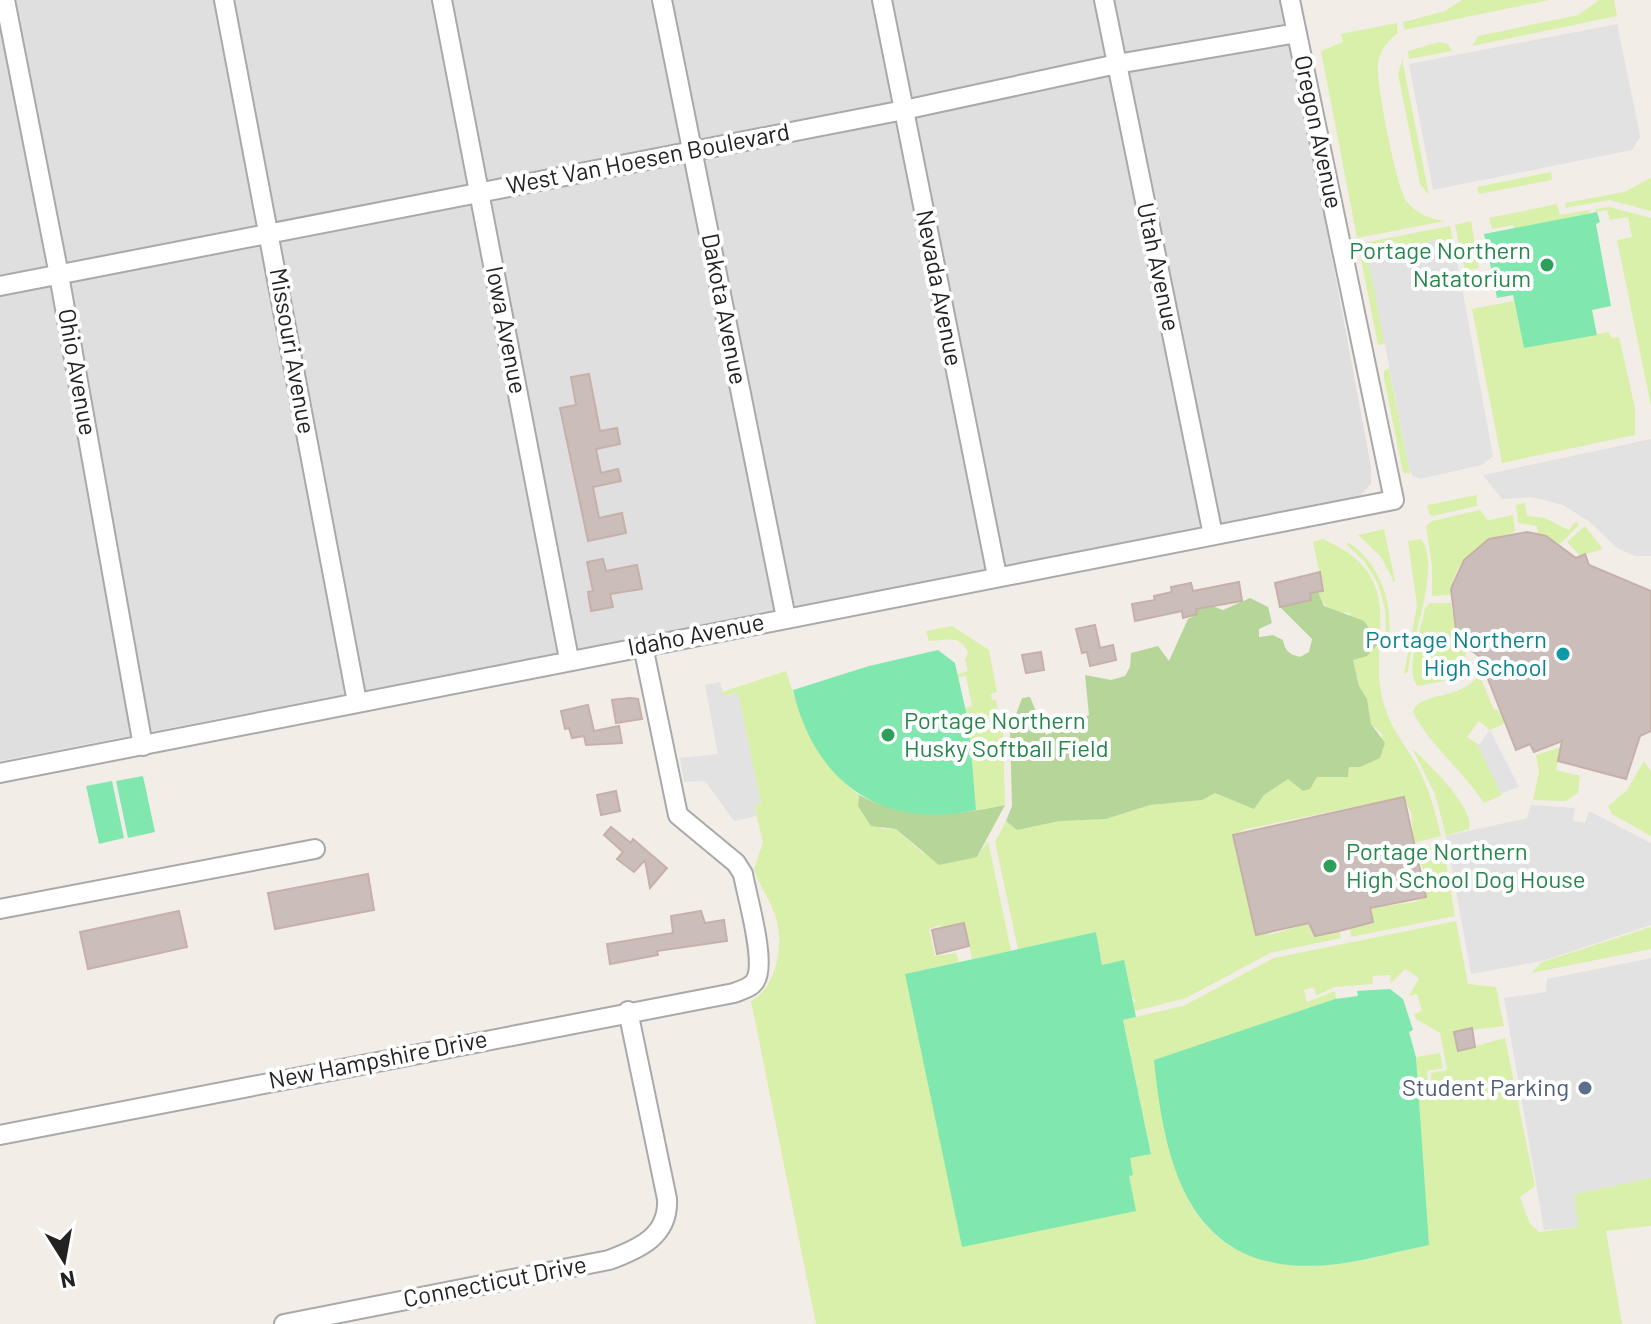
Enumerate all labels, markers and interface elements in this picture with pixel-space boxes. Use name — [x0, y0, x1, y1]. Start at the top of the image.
street label: Oregon Avenue — [1289, 52, 1350, 211]
street label: West Van Hoesen Boulevard — [504, 116, 792, 199]
street label: Utah Avenue — [1132, 200, 1187, 334]
street label: Nevada Avenue — [911, 207, 970, 368]
street label: Dakota Avenue — [697, 231, 754, 387]
place label: Portage Northern Natatorium — [1349, 235, 1531, 292]
marker: Portage Northern Natatorium — [1538, 256, 1556, 274]
street label: Iowa Avenue — [481, 264, 534, 396]
street label: Missouri Avenue — [265, 266, 322, 436]
street label: Ohio Avenue — [53, 306, 104, 437]
street label: Idaho Avenue — [625, 606, 766, 661]
place label: Portage Northern High School — [1365, 624, 1547, 681]
marker: Portage Northern High School — [1554, 645, 1572, 663]
place label: Portage Northern Husky Softball Field — [904, 705, 1109, 762]
marker: Portage Northern Husky Softball Field — [879, 726, 897, 744]
place label: Portage Northern High School Dog House — [1346, 836, 1586, 893]
marker: Portage Northern High School Dog House — [1321, 857, 1339, 875]
street label: New Hampshire Drive — [266, 1023, 490, 1094]
place label: Student Parking — [1402, 1072, 1569, 1101]
marker: Student Parking — [1576, 1079, 1594, 1097]
north arrow — [24, 1220, 104, 1300]
street label: Connecticut Drive — [401, 1249, 589, 1312]
text: N — [58, 1266, 78, 1295]

